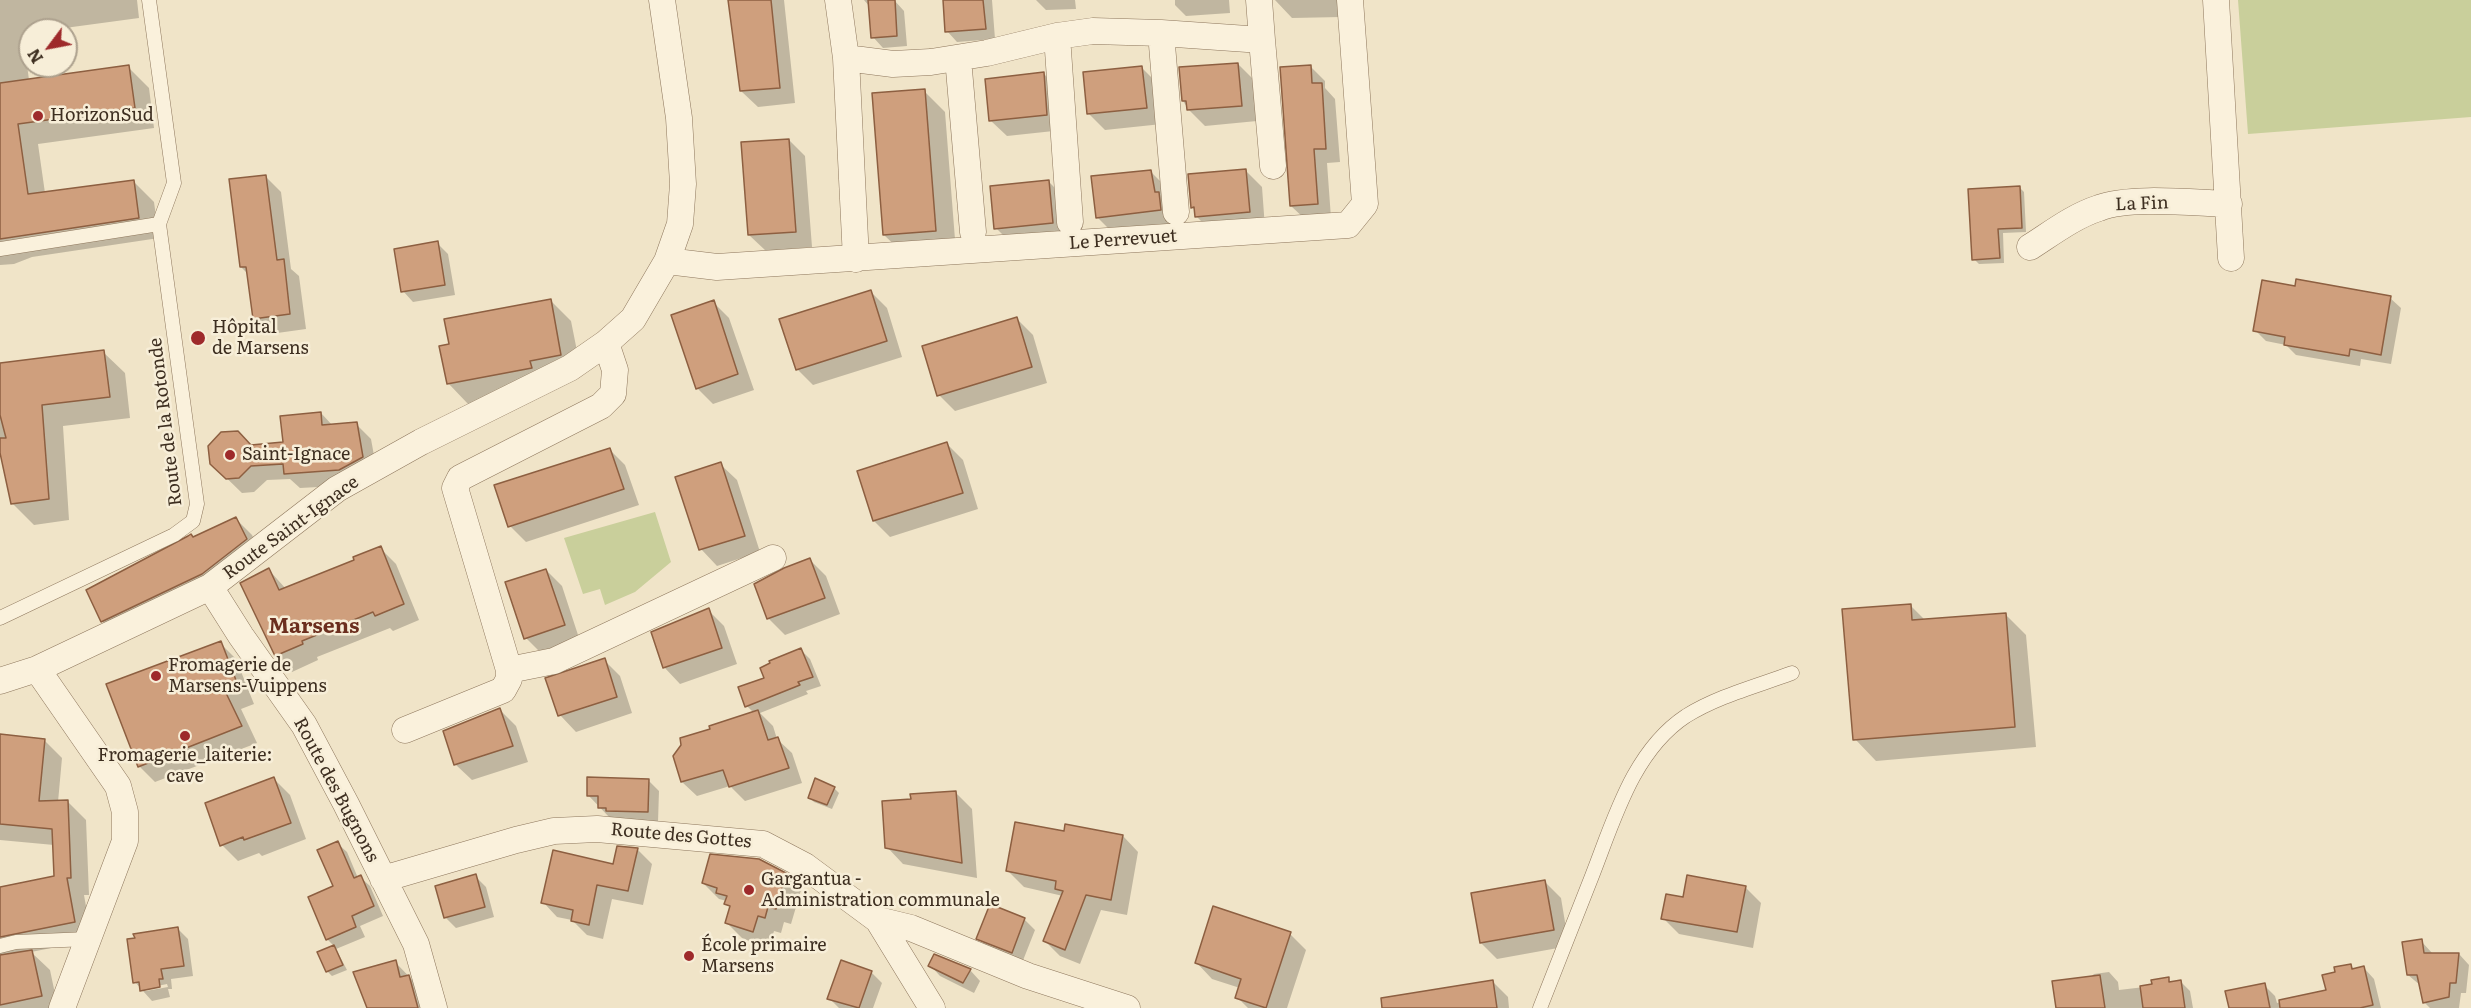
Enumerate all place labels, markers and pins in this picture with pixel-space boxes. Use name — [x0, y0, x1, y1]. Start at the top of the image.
place label: HorizonSud — [50, 105, 154, 127]
marker: HorizonSud — [31, 109, 45, 123]
place label: Hôpital de Marsens — [212, 317, 309, 360]
marker: Hôpital de Marsens — [189, 329, 207, 347]
place label: Saint-Ignace — [242, 444, 350, 466]
marker: Saint-Ignace — [223, 448, 237, 462]
place label: Fromagerie de Marsens-Vuippens — [168, 655, 327, 698]
marker: Fromagerie de Marsens-Vuippens — [149, 669, 163, 683]
marker: Fromagerie_laiterie: cave — [178, 729, 192, 743]
place label: Fromagerie_laiterie: cave — [97, 745, 273, 788]
place label: Gargantua - Administration communale — [761, 869, 1000, 912]
marker: Gargantua - Administration communale — [742, 883, 756, 897]
place label: École primaire Marsens — [701, 935, 827, 978]
marker: École primaire Marsens — [682, 949, 696, 963]

